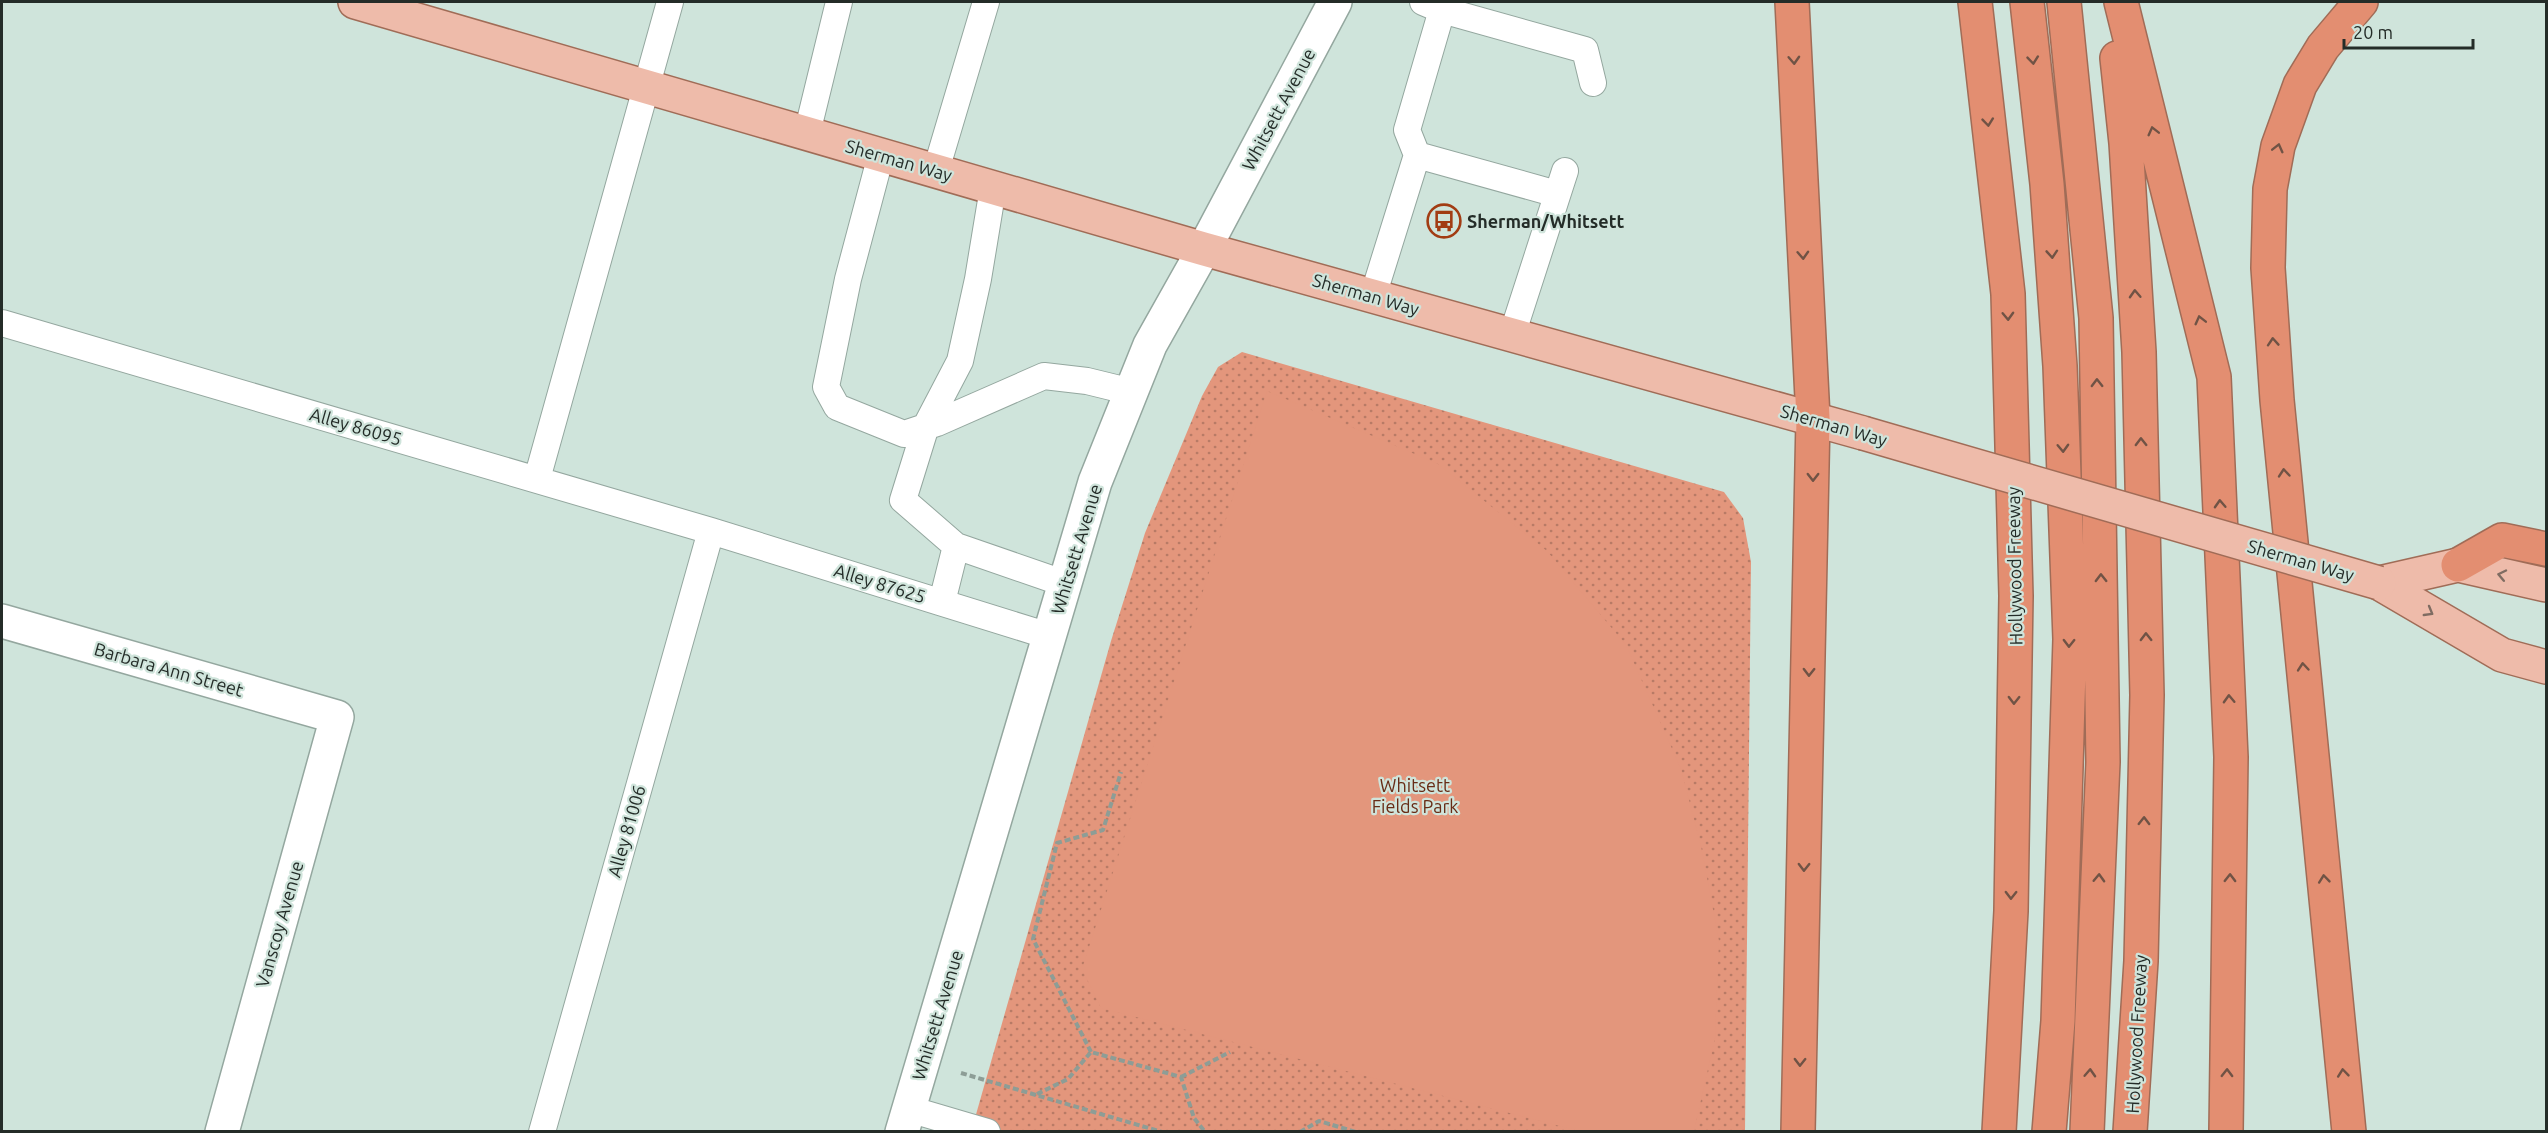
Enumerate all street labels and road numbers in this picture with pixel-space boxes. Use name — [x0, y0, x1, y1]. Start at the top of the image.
street label: Whitsett Avenue — [1237, 45, 1319, 173]
street label: Sherman Way — [843, 135, 955, 185]
street label: Sherman Way — [1310, 269, 1422, 319]
street label: Sherman Way — [1778, 400, 1890, 450]
street label: Alley 86095 — [308, 403, 404, 449]
street label: Whitsett Avenue — [1047, 482, 1105, 616]
street label: Hollywood Freeway — [2003, 486, 2025, 646]
street label: Sherman Way — [2245, 535, 2357, 585]
street label: Alley 87625 — [832, 560, 928, 606]
street label: Barbara Ann Street — [92, 638, 246, 700]
street label: Alley 81006 — [603, 783, 649, 879]
street label: Vanscoy Avenue — [251, 858, 307, 990]
street label: Whitsett Avenue — [908, 948, 966, 1082]
street label: Hollywood Freeway — [2122, 954, 2150, 1114]

